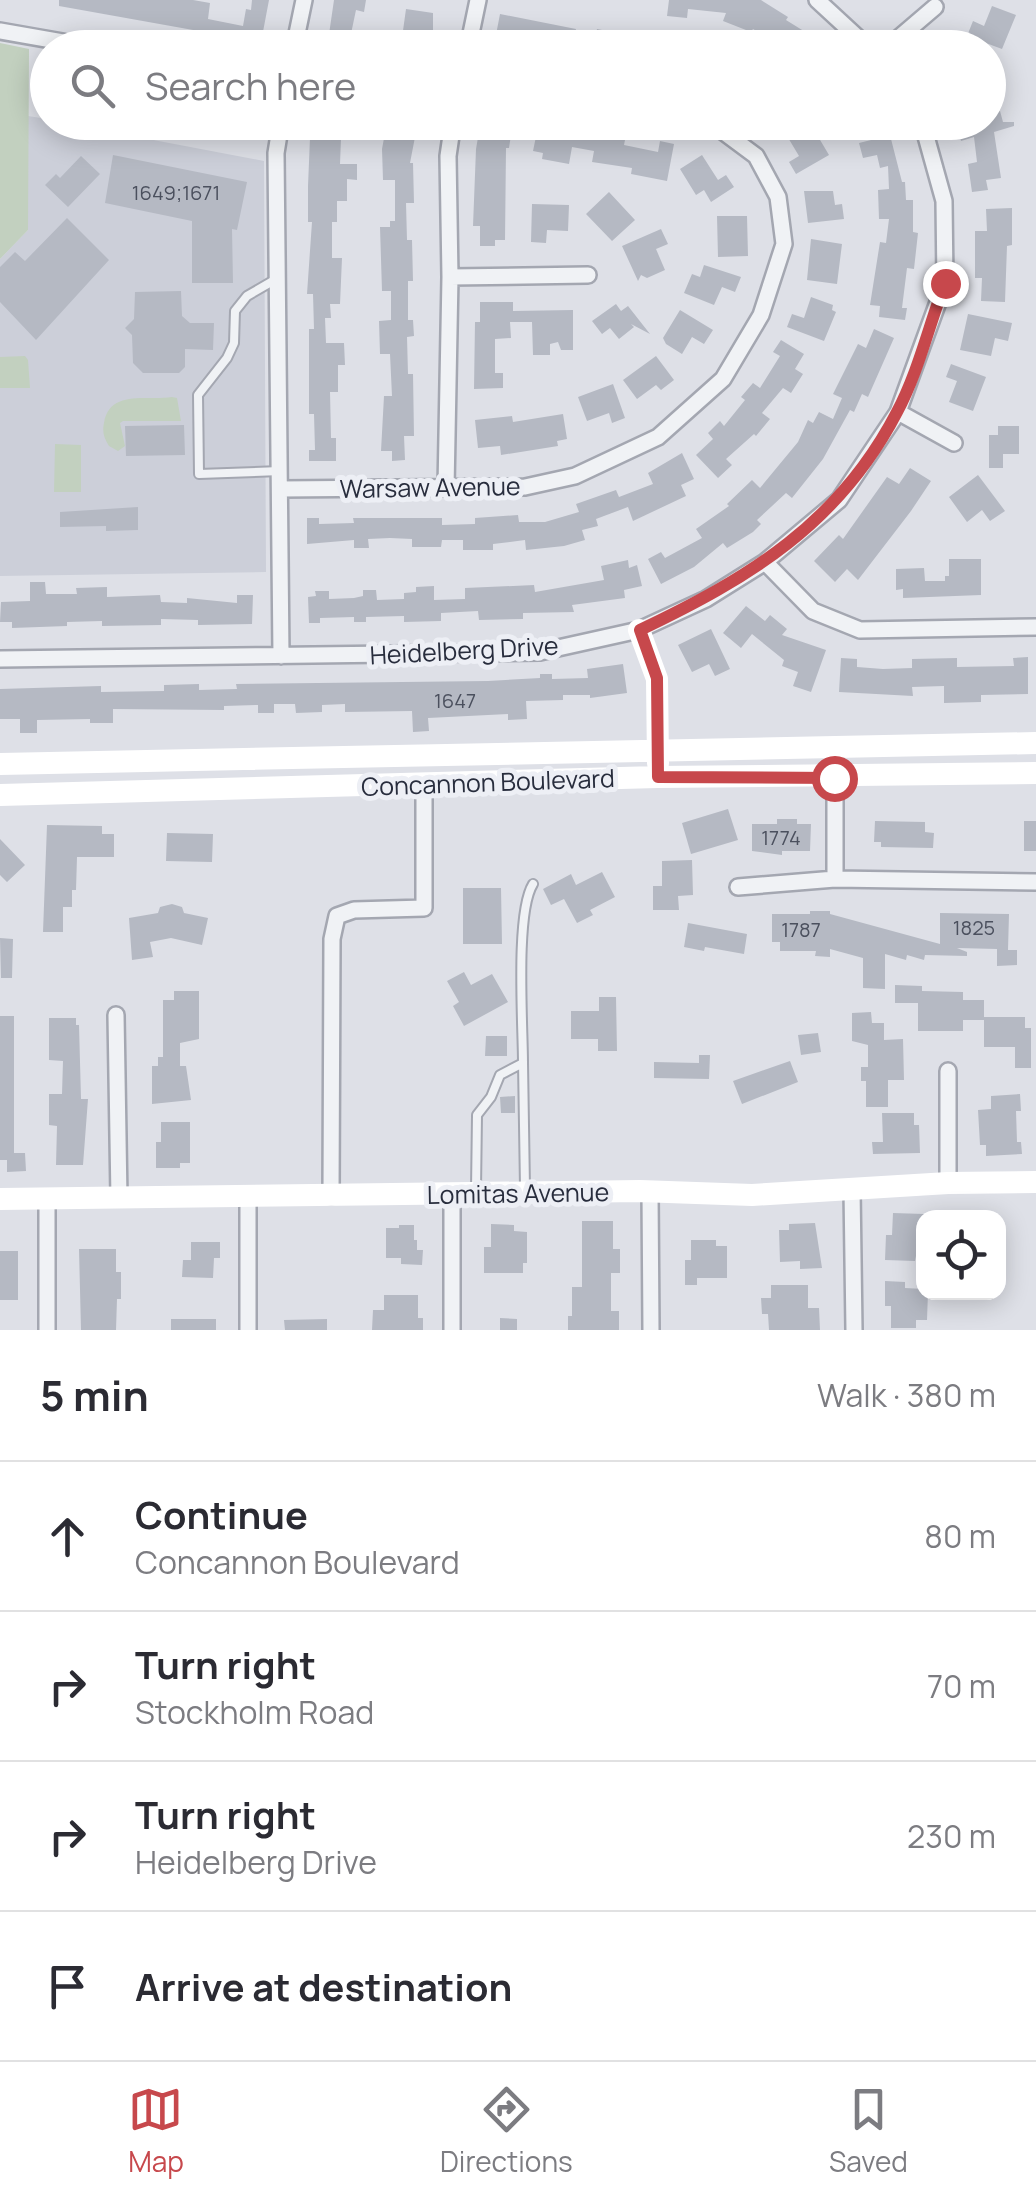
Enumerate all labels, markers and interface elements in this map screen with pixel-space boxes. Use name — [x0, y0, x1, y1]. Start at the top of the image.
search box — [30, 30, 1006, 140]
icon: search — [65, 58, 120, 113]
text: Search here — [145, 59, 356, 111]
house number: 1649;1671 — [132, 179, 220, 206]
route end — [923, 261, 969, 307]
street label: Warsaw Avenue — [339, 468, 521, 506]
street label: Heidelberg Drive — [369, 628, 559, 672]
house number: 1647 — [434, 687, 476, 714]
route start — [812, 756, 858, 802]
street label: Concannon Boulevard — [361, 760, 615, 804]
house number: 1774 — [761, 824, 801, 851]
house number: 1825 — [953, 914, 995, 941]
house number: 1787 — [781, 916, 821, 943]
street label: Lomitas Avenue — [427, 1174, 609, 1212]
map controls — [916, 1210, 1006, 1300]
button: locate — [916, 1210, 1006, 1300]
text: 5 min — [40, 1366, 149, 1424]
text: Walk · 380 m — [817, 1373, 996, 1417]
text: Continue — [135, 1488, 308, 1540]
icon: ahead — [40, 1509, 95, 1564]
text: 80 m — [924, 1514, 996, 1558]
text: Concannon Boulevard — [135, 1540, 460, 1584]
text: Turn right — [135, 1638, 316, 1690]
icon: right — [40, 1659, 95, 1714]
text: 70 m — [927, 1664, 996, 1708]
text: Stockholm Road — [135, 1690, 374, 1734]
text: Turn right — [135, 1788, 316, 1840]
icon: right — [40, 1809, 95, 1864]
text: 230 m — [907, 1814, 996, 1858]
text: Heidelberg Drive — [135, 1840, 377, 1884]
icon: arrive — [40, 1959, 95, 2014]
text: Arrive at destination — [135, 1960, 512, 2012]
tab: Map — [128, 2082, 184, 2180]
tab: Directions — [440, 2082, 573, 2180]
tab: Saved — [829, 2082, 908, 2180]

